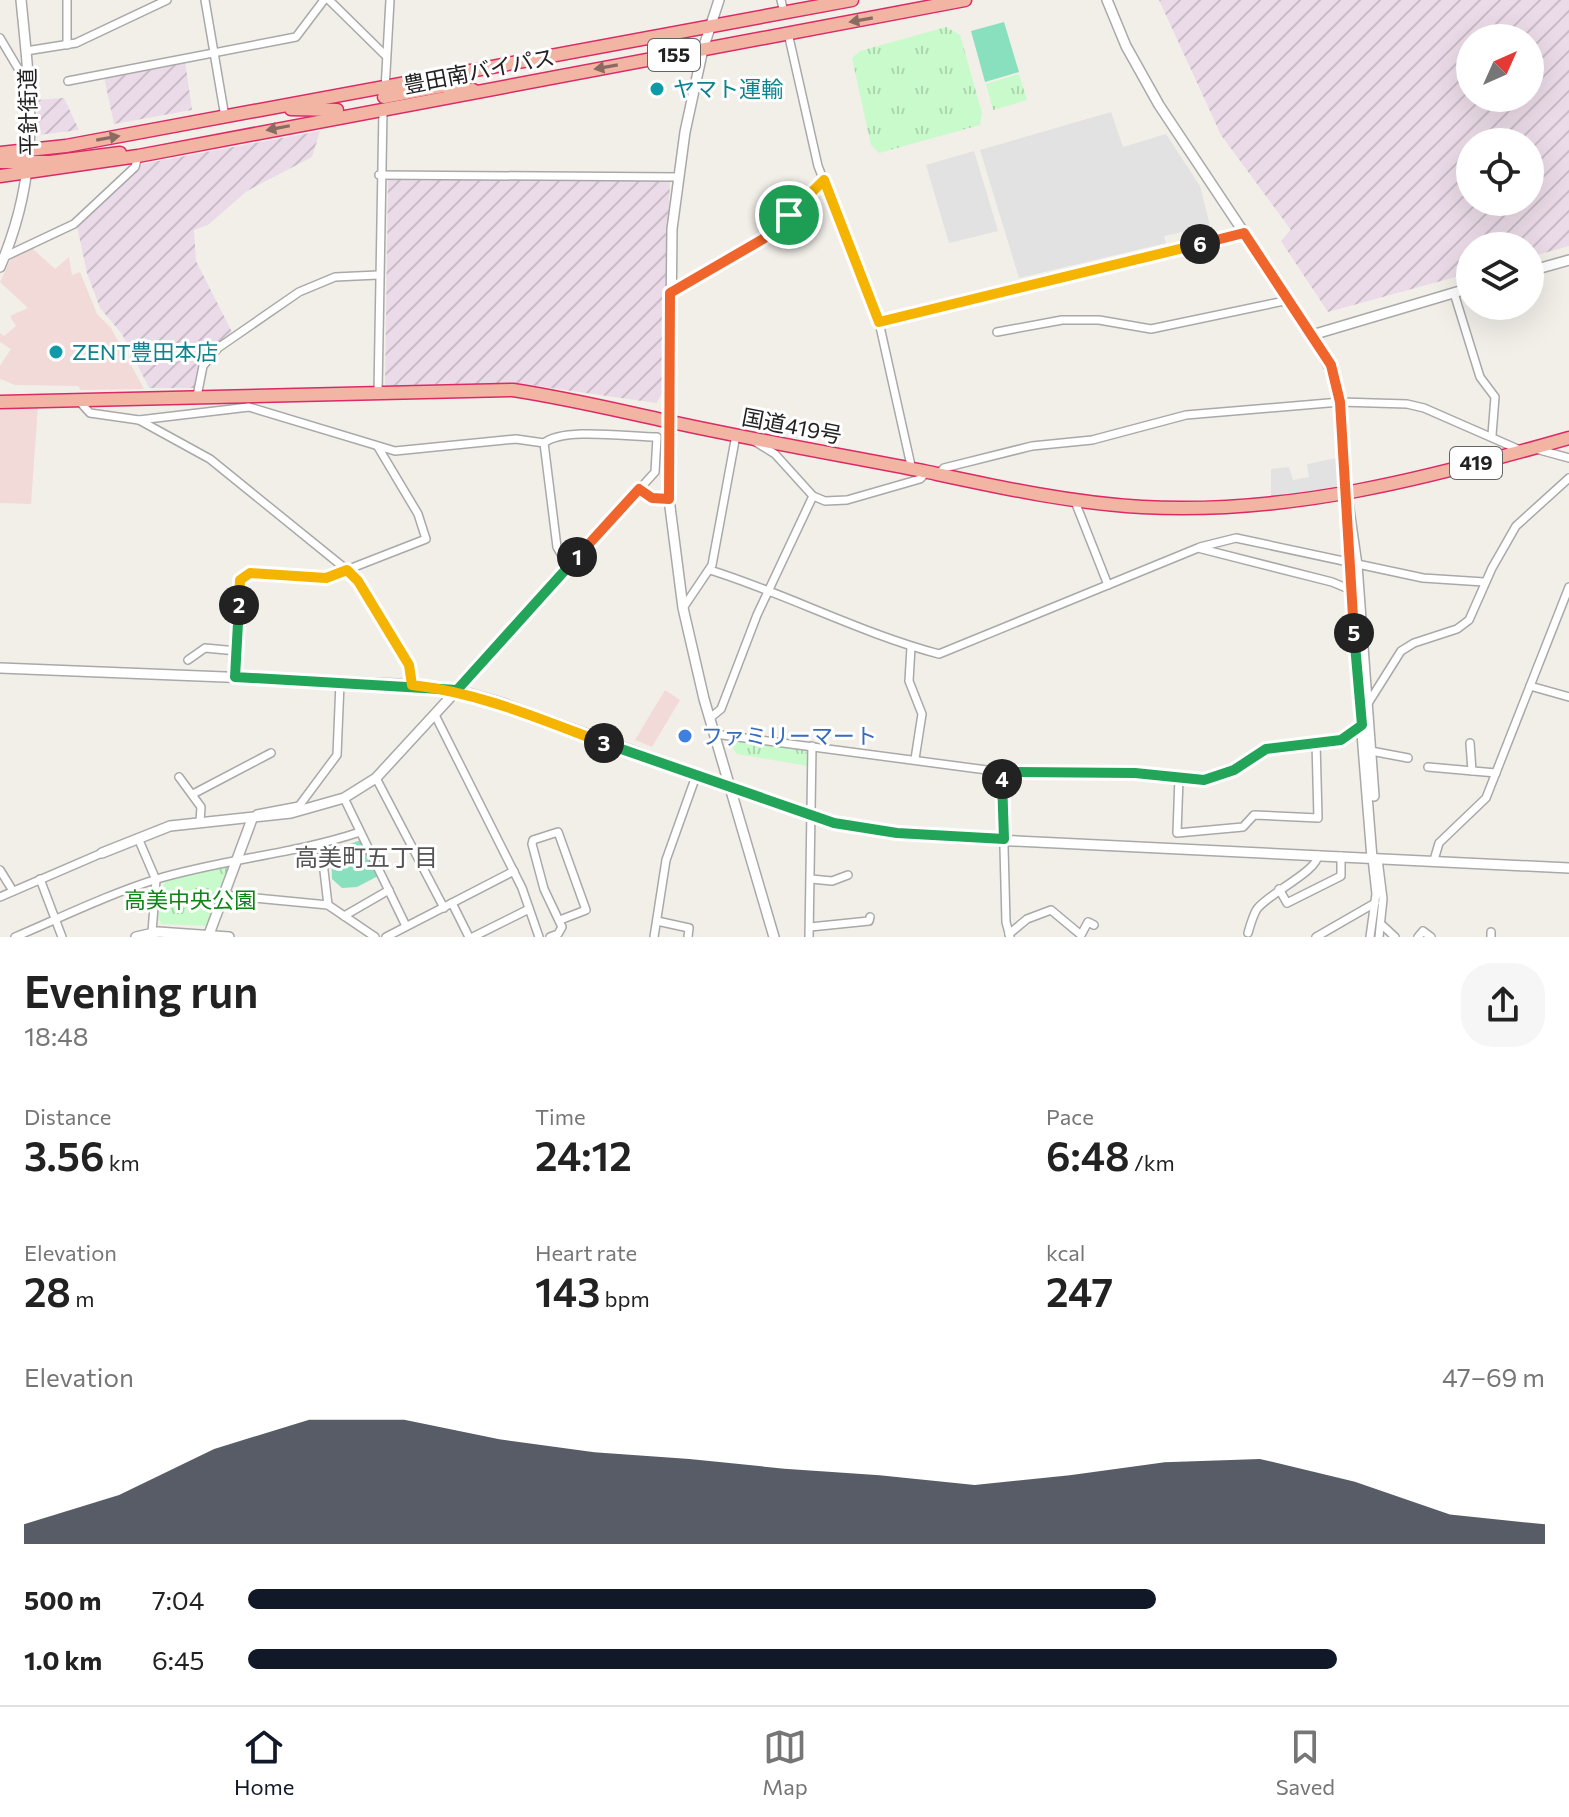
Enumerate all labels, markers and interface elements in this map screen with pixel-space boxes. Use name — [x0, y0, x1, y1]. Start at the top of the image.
one-way arrow — [848, 14, 873, 26]
north arrow — [1456, 24, 1544, 112]
map controls — [1456, 24, 1544, 320]
road number: 155 — [648, 39, 700, 71]
street label: 豊田南バイパス — [401, 43, 557, 98]
one-way arrow — [593, 62, 618, 74]
street label: 平針街道 — [13, 68, 42, 156]
place label: ヤマト運輸 — [673, 75, 783, 102]
marker: ヤマト運輸 — [648, 80, 666, 98]
one-way arrow — [266, 123, 291, 135]
button: locate — [1456, 128, 1544, 216]
one-way arrow — [96, 132, 121, 144]
pin — [755, 181, 823, 249]
icon: arrive — [767, 193, 811, 237]
pin: 6 — [1180, 224, 1220, 264]
text: 6 — [1193, 230, 1207, 257]
button: layers — [1456, 232, 1544, 320]
place label: ZENT豊田本店 — [72, 338, 219, 365]
marker: ZENT豊田本店 — [47, 343, 65, 361]
street label: 国道419号 — [740, 403, 844, 448]
road number: 419 — [1450, 447, 1502, 479]
pin: 1 — [557, 537, 597, 577]
text: 1 — [572, 543, 582, 570]
pin: 2 — [219, 585, 259, 625]
text: 2 — [233, 591, 245, 618]
pin: 5 — [1334, 613, 1374, 653]
text: 5 — [1348, 619, 1360, 646]
place label: ファミリーマート — [701, 722, 877, 749]
pin: 3 — [584, 723, 624, 763]
marker: ファミリーマート — [676, 727, 694, 745]
text: 3 — [598, 729, 610, 756]
pin: 4 — [982, 759, 1022, 799]
text: 4 — [995, 765, 1009, 792]
district label: 高美町五丁目 — [294, 842, 438, 871]
park label: 高美中央公園 — [124, 886, 256, 913]
text: Evening run — [24, 963, 258, 1017]
button: share — [1461, 963, 1545, 1047]
text: 18:48 — [24, 1020, 88, 1051]
text: Distance — [24, 1103, 111, 1130]
text: Time — [535, 1103, 586, 1130]
text: Pace — [1046, 1103, 1094, 1130]
text: 3.56 — [24, 1130, 104, 1179]
text: 24:12 — [535, 1130, 632, 1179]
text: 6:48 — [1046, 1130, 1130, 1179]
text: km — [104, 1149, 140, 1176]
text: /km — [1130, 1149, 1175, 1176]
text: Elevation — [24, 1239, 117, 1266]
text: Heart rate — [535, 1239, 637, 1266]
text: kcal — [1046, 1239, 1085, 1266]
text: 28 — [24, 1266, 71, 1315]
text: 143 — [535, 1266, 600, 1315]
text: 247 — [1046, 1266, 1113, 1315]
text: m — [71, 1285, 94, 1312]
text: bpm — [600, 1285, 650, 1312]
text: Elevation — [24, 1361, 134, 1392]
text: 47–69 m — [1442, 1361, 1545, 1392]
text: 500 m — [24, 1584, 101, 1615]
text: 7:04 — [152, 1584, 204, 1615]
text: 1.0 km — [24, 1644, 102, 1675]
text: 6:45 — [152, 1644, 204, 1675]
tab: Home — [234, 1725, 294, 1800]
tab: Map — [762, 1725, 808, 1800]
tab: Saved — [1276, 1725, 1335, 1800]

